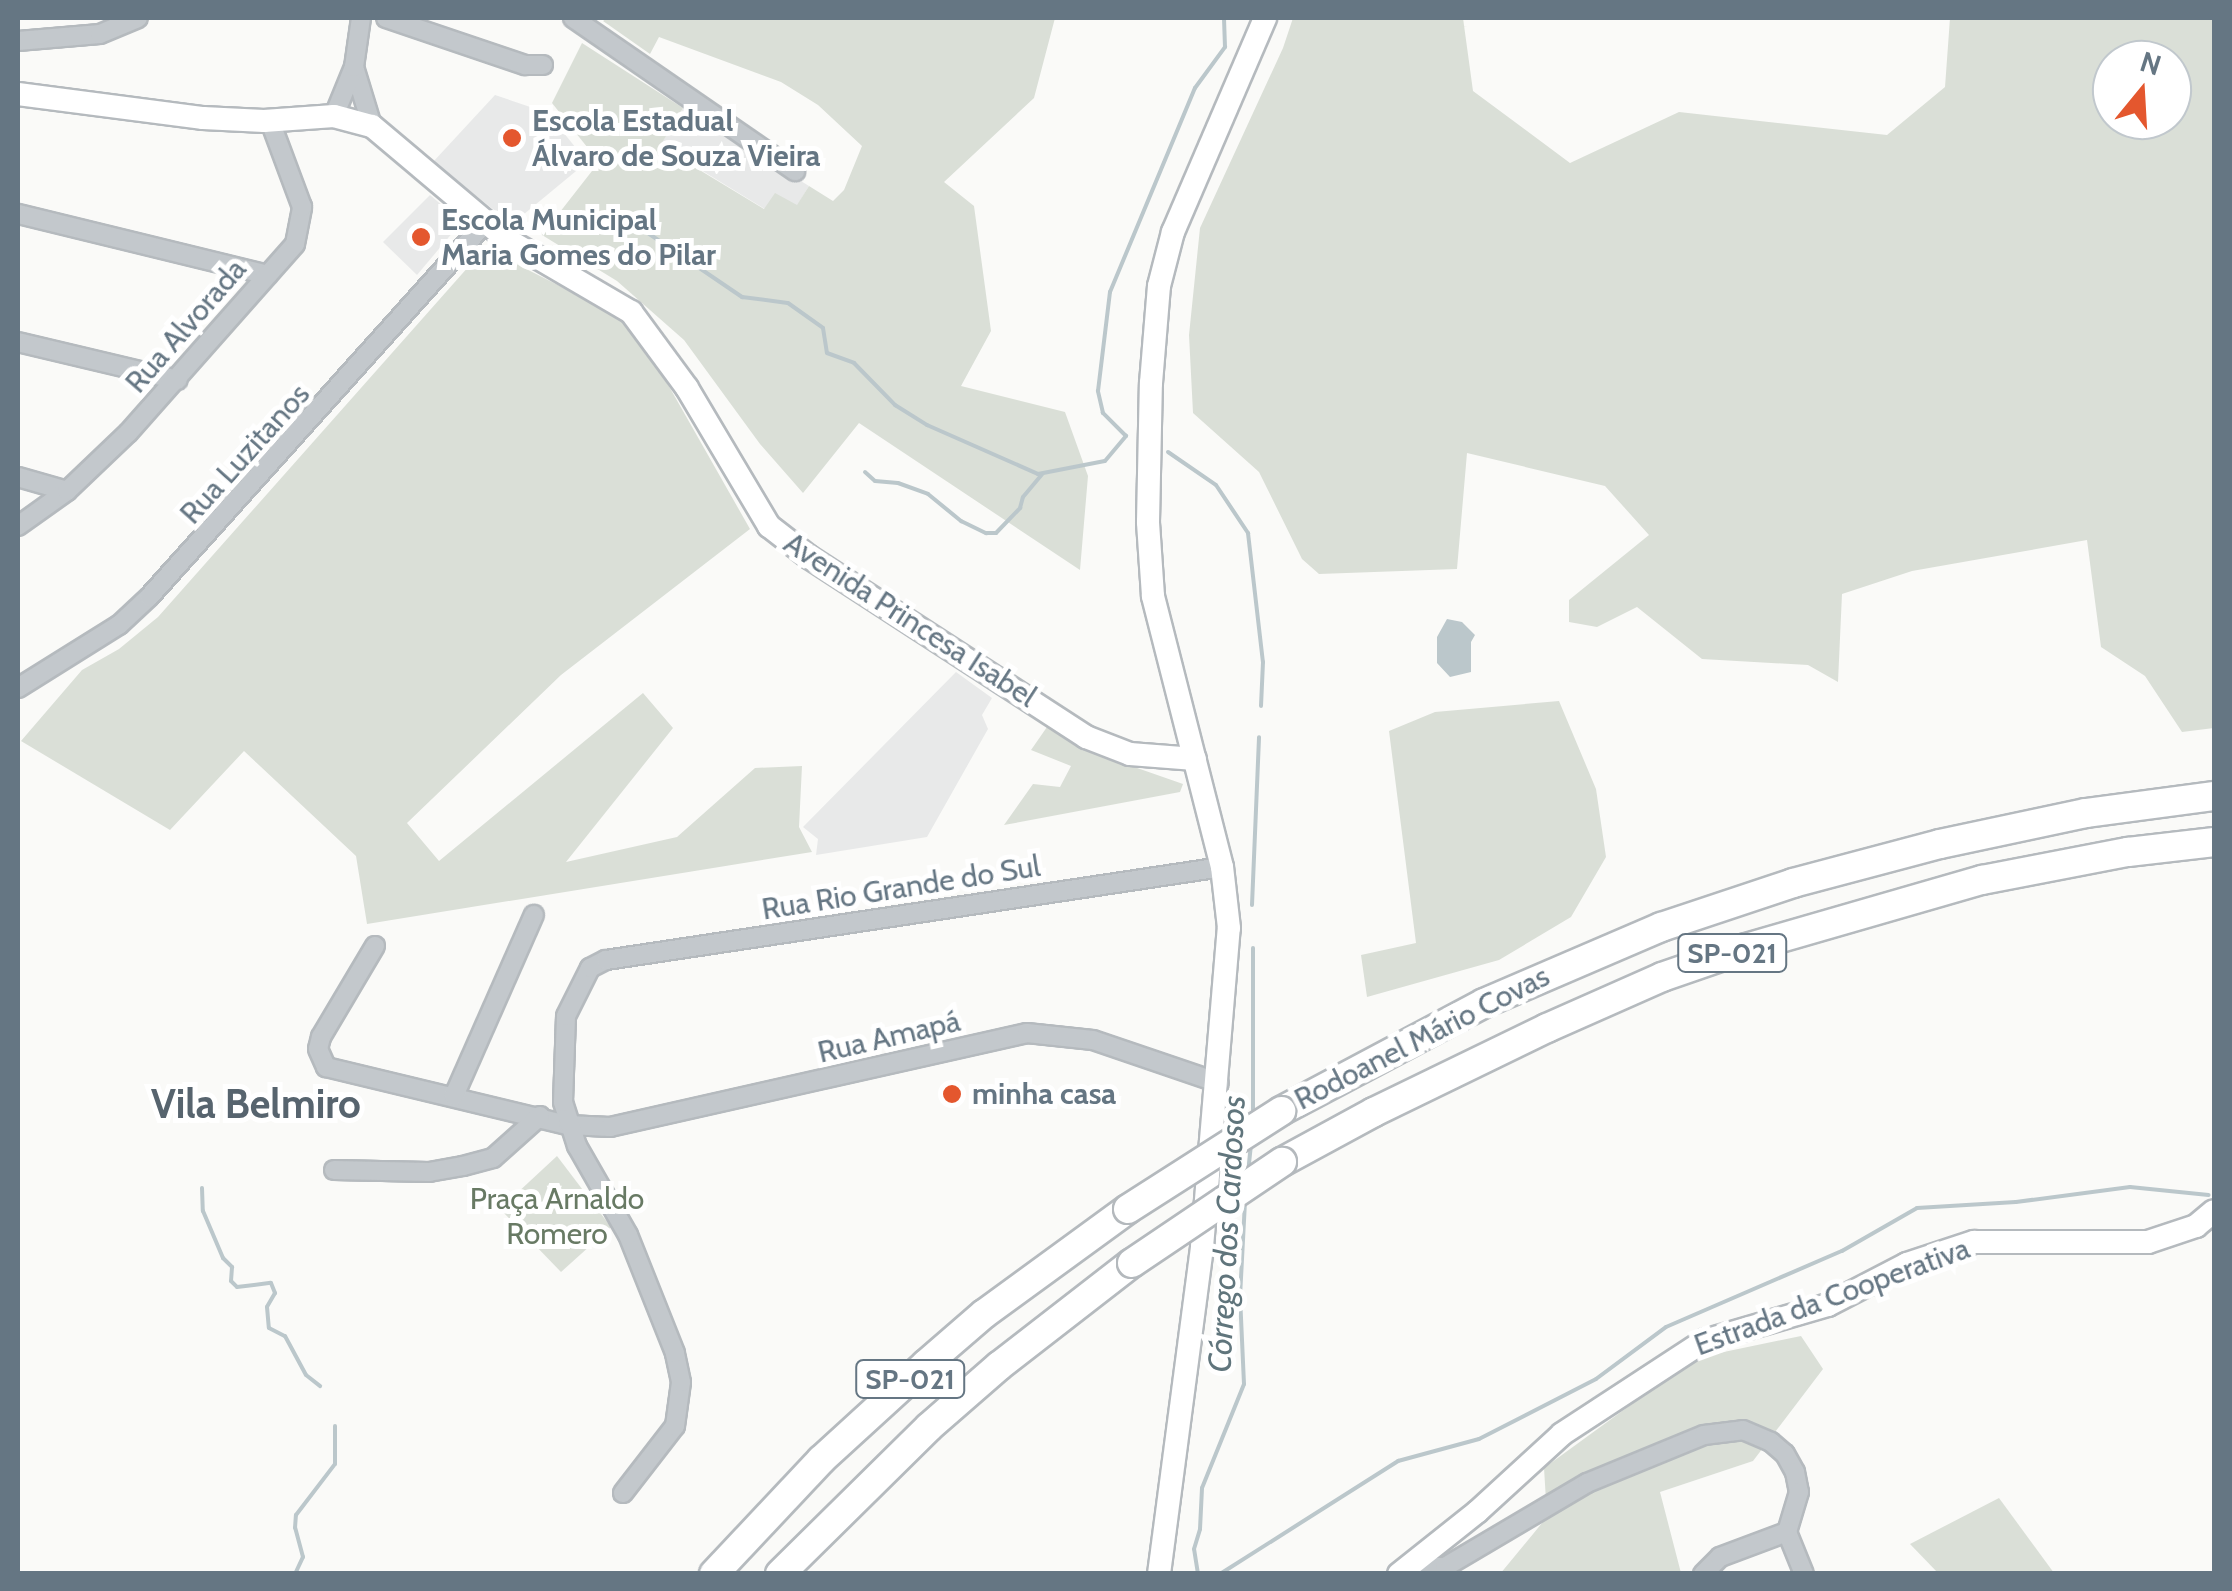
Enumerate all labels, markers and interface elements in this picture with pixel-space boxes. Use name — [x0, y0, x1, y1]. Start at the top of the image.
north arrow — [2092, 40, 2192, 140]
text: N — [2136, 44, 2165, 83]
place label: Escola Estadual Álvaro de Souza Vieira — [532, 103, 821, 174]
marker: Escola Estadual Álvaro de Souza Vieira — [501, 127, 523, 149]
place label: Escola Municipal Maria Gomes do Pilar — [441, 202, 716, 272]
marker: Escola Municipal Maria Gomes do Pilar — [410, 226, 432, 248]
street label: Rua Alvorada — [118, 252, 254, 400]
street label: Rua Luzitanos — [173, 377, 317, 531]
street label: Avenida Princesa Isabel — [777, 525, 1043, 715]
street label: Rua Rio Grande do Sul — [759, 848, 1043, 928]
road number: SP-021 — [1677, 930, 1787, 976]
street label: Rodoanel Mário Covas — [1289, 958, 1555, 1118]
street label: Rua Amapá — [814, 1003, 964, 1071]
place label: minha casa — [972, 1076, 1116, 1112]
district label: Vila Belmiro — [151, 1080, 361, 1128]
marker: minha casa — [941, 1083, 963, 1105]
water label: Córrego dos Cardosos — [1201, 1095, 1253, 1373]
park label: Praça Arnaldo Romero — [470, 1181, 644, 1252]
street label: Estrada da Cooperativa — [1689, 1230, 1975, 1364]
road number: SP-021 — [855, 1356, 965, 1402]

